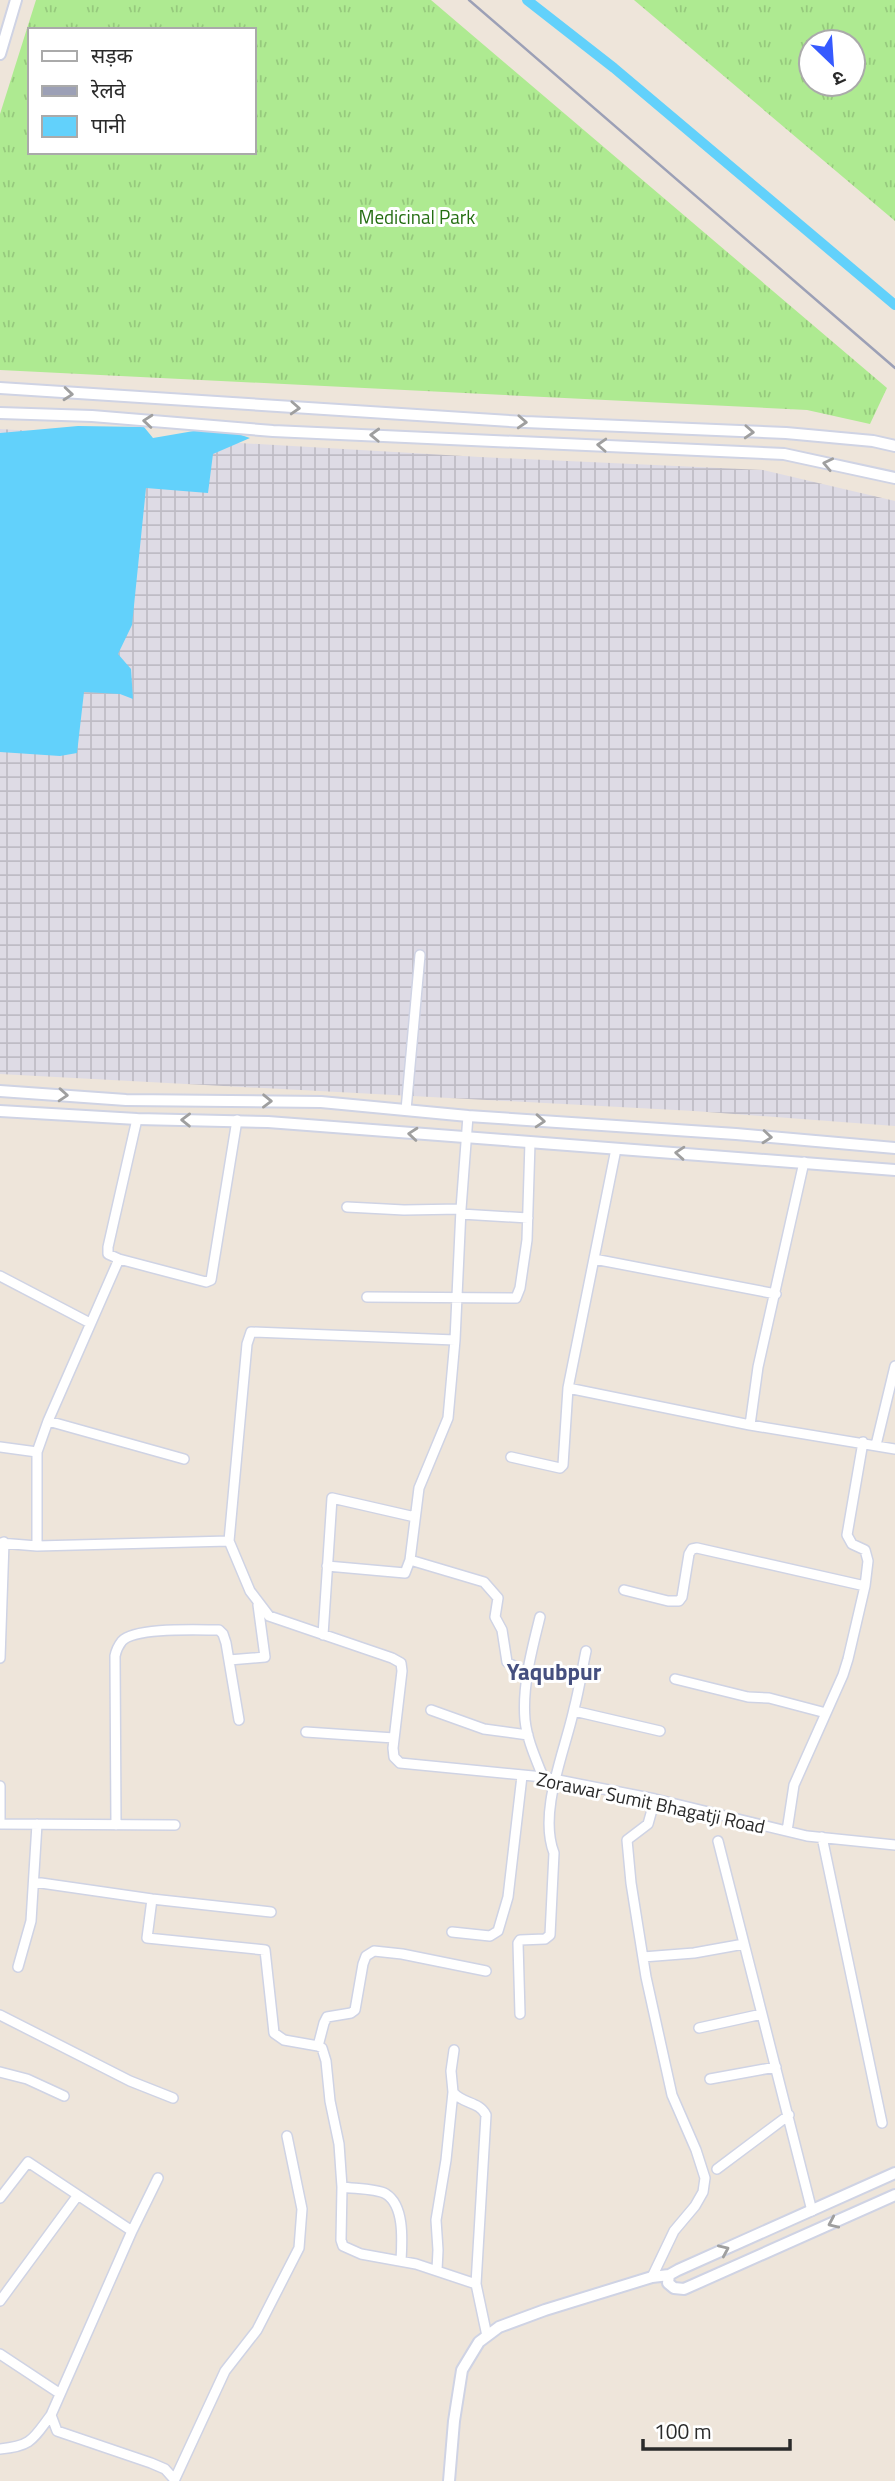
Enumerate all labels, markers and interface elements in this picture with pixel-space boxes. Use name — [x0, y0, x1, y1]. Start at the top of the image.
legend — [28, 28, 256, 154]
north arrow — [797, 28, 867, 98]
text: सड़क — [91, 39, 133, 71]
text: उ — [827, 63, 851, 95]
text: रेलवे — [90, 74, 126, 106]
text: पानी — [91, 109, 126, 141]
park label: Medicinal Park — [359, 202, 475, 231]
one-way arrow — [63, 386, 74, 401]
one-way arrow — [290, 400, 301, 415]
one-way arrow — [142, 414, 153, 429]
one-way arrow — [517, 414, 528, 429]
one-way arrow — [744, 424, 755, 439]
one-way arrow — [369, 428, 380, 443]
one-way arrow — [596, 438, 607, 453]
one-way arrow — [822, 457, 834, 472]
one-way arrow — [58, 1088, 69, 1103]
one-way arrow — [263, 1093, 273, 1109]
one-way arrow — [181, 1112, 191, 1128]
one-way arrow — [535, 1113, 546, 1128]
one-way arrow — [408, 1127, 419, 1142]
one-way arrow — [762, 1129, 773, 1144]
one-way arrow — [675, 1146, 686, 1161]
district label: Yaqubpur — [507, 1654, 602, 1689]
street label: Zorawar Sumit Bhagatji Road — [534, 1764, 768, 1840]
one-way arrow — [828, 2215, 840, 2229]
one-way arrow — [717, 2244, 729, 2258]
scale bar — [643, 2408, 790, 2452]
text: 100 m — [654, 2415, 711, 2447]

